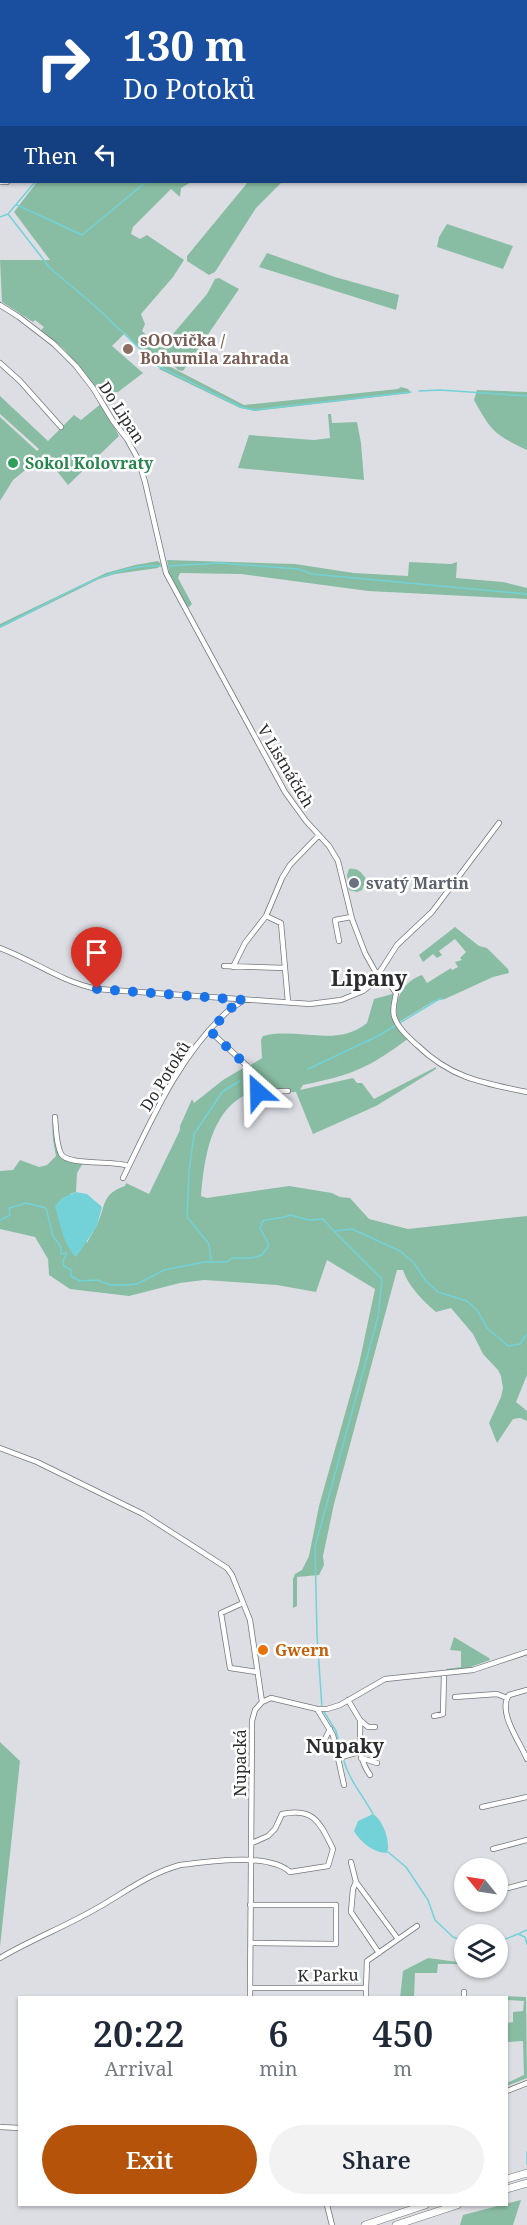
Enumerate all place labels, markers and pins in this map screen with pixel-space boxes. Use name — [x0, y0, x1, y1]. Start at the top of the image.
place label: sOOvička / Bohumila zahrada — [140, 329, 289, 369]
marker: sOOvička / Bohumila zahrada — [121, 342, 135, 356]
place label: Sokol Kolovraty — [25, 452, 154, 474]
marker: Sokol Kolovraty — [6, 456, 20, 470]
place label: svatý Martin — [366, 872, 469, 894]
marker: svatý Martin — [347, 876, 361, 890]
pin — [71, 927, 122, 989]
place label: Gwern — [275, 1639, 330, 1661]
marker: Gwern — [256, 1643, 270, 1657]

